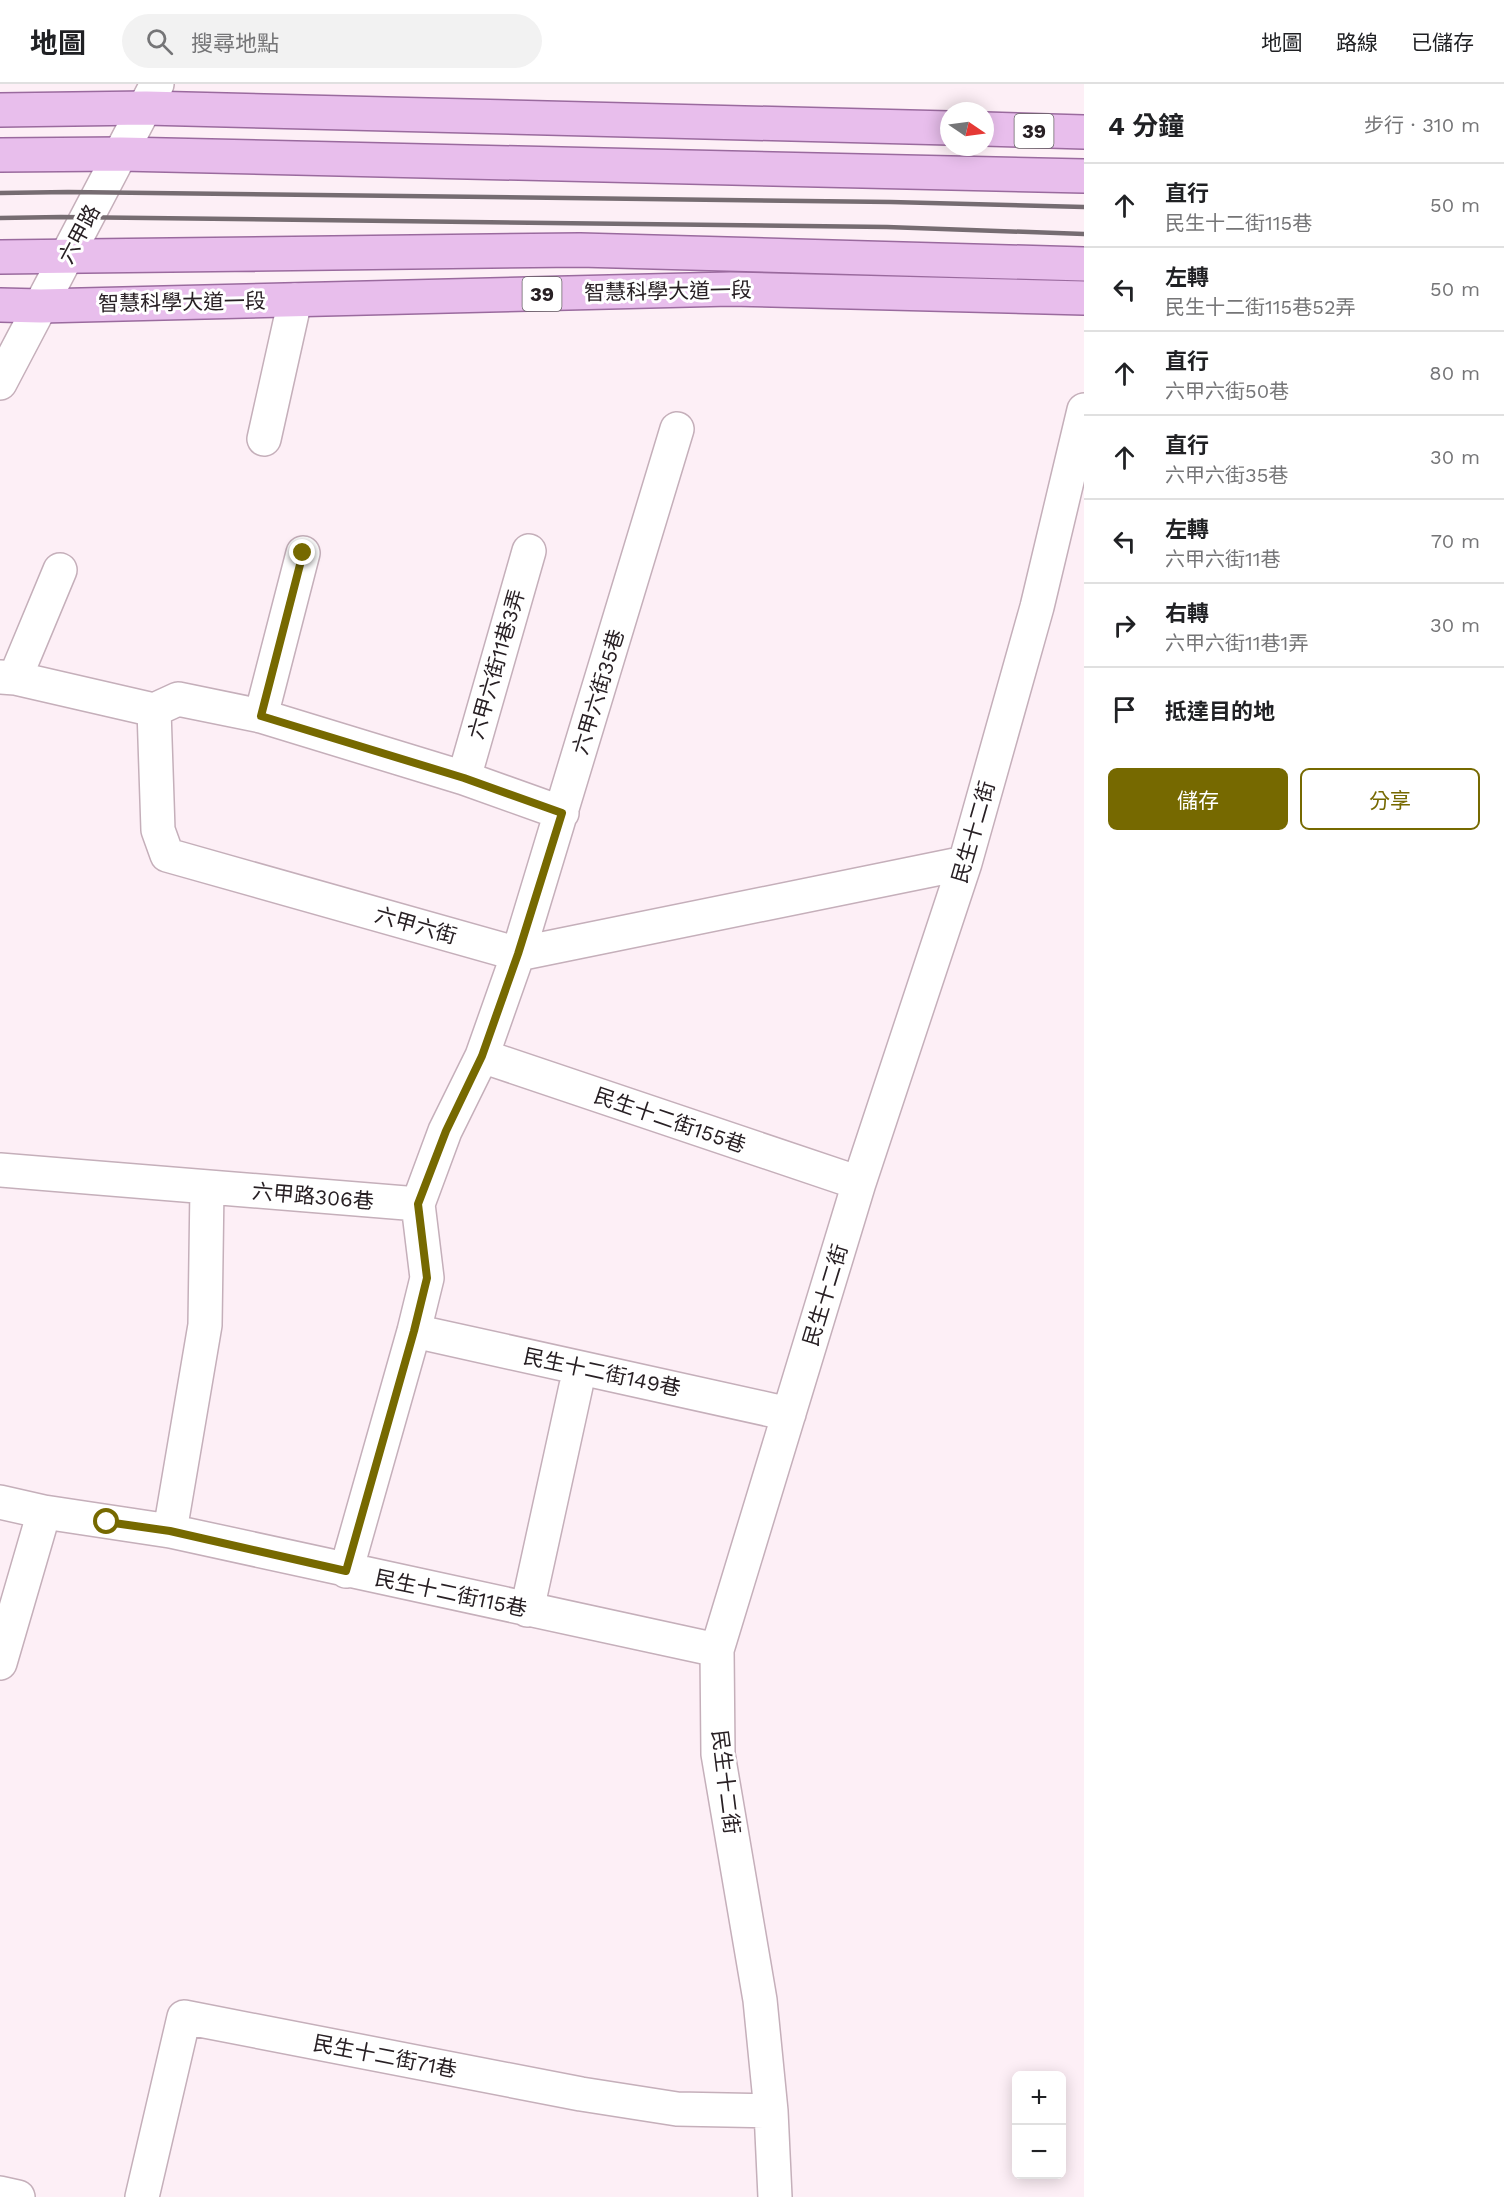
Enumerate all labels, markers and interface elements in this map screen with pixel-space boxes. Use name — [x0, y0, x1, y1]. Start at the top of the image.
search box — [122, 14, 542, 68]
icon: search — [143, 25, 176, 58]
text: 地圖 — [30, 27, 86, 60]
text: 地圖 — [1261, 30, 1303, 55]
text: 路線 — [1336, 30, 1378, 55]
text: 已儲存 — [1411, 30, 1474, 55]
text: 搜尋地點 — [191, 31, 279, 56]
north arrow — [940, 102, 994, 156]
text: 4 分鐘 — [1108, 111, 1184, 141]
text: 步行 · 310 m — [1364, 113, 1480, 137]
road number: 39 — [1014, 114, 1054, 148]
text: 直行 — [1165, 181, 1209, 206]
icon: ahead — [1108, 189, 1141, 222]
text: 50 m — [1430, 193, 1480, 217]
street label: 六甲路 — [53, 200, 105, 268]
text: 民生十二街115巷 — [1165, 211, 1312, 235]
text: 左轉 — [1165, 265, 1209, 290]
icon: left — [1108, 273, 1141, 306]
road number: 39 — [522, 277, 562, 311]
street label: 智慧科學大道一段 — [584, 277, 752, 305]
text: 50 m — [1430, 277, 1480, 301]
street label: 智慧科學大道一段 — [98, 288, 266, 316]
text: 民生十二街115巷52弄 — [1165, 295, 1356, 319]
text: 直行 — [1165, 349, 1209, 374]
icon: ahead — [1108, 357, 1141, 390]
text: 80 m — [1429, 361, 1480, 385]
text: 六甲六街50巷 — [1165, 379, 1289, 403]
text: 直行 — [1165, 433, 1209, 458]
icon: ahead — [1108, 441, 1141, 474]
text: 30 m — [1430, 445, 1480, 469]
text: 六甲六街35巷 — [1165, 463, 1288, 487]
text: 左轉 — [1165, 517, 1209, 542]
icon: left — [1108, 525, 1141, 558]
text: 70 m — [1431, 529, 1480, 553]
route end — [289, 539, 315, 565]
text: 六甲六街11巷 — [1165, 547, 1281, 571]
street label: 六甲六街11巷3弄 — [463, 586, 529, 742]
text: 右轉 — [1165, 601, 1209, 626]
icon: right — [1108, 609, 1141, 642]
text: 30 m — [1430, 613, 1480, 637]
street label: 六甲六街35巷 — [567, 626, 629, 758]
text: 六甲六街11巷1弄 — [1165, 631, 1308, 655]
icon: arrive — [1108, 693, 1141, 726]
text: 抵達目的地 — [1165, 699, 1275, 724]
button: 儲存 — [1108, 768, 1288, 830]
button: 分享 — [1300, 768, 1480, 830]
street label: 民生十二街 — [947, 778, 999, 886]
street label: 六甲六街 — [372, 901, 460, 949]
street label: 民生十二街155巷 — [591, 1082, 749, 1158]
street label: 六甲路306巷 — [251, 1178, 375, 1214]
street label: 民生十二街 — [798, 1241, 852, 1349]
street label: 民生十二街149巷 — [521, 1343, 683, 1401]
route start — [93, 1508, 119, 1534]
street label: 民生十二街115巷 — [373, 1565, 529, 1621]
street label: 民生十二街 — [707, 1728, 745, 1836]
street label: 民生十二街71巷 — [311, 2030, 459, 2082]
map controls — [1012, 2071, 1066, 2179]
button: + — [1012, 2071, 1066, 2125]
button: − — [1012, 2125, 1066, 2179]

